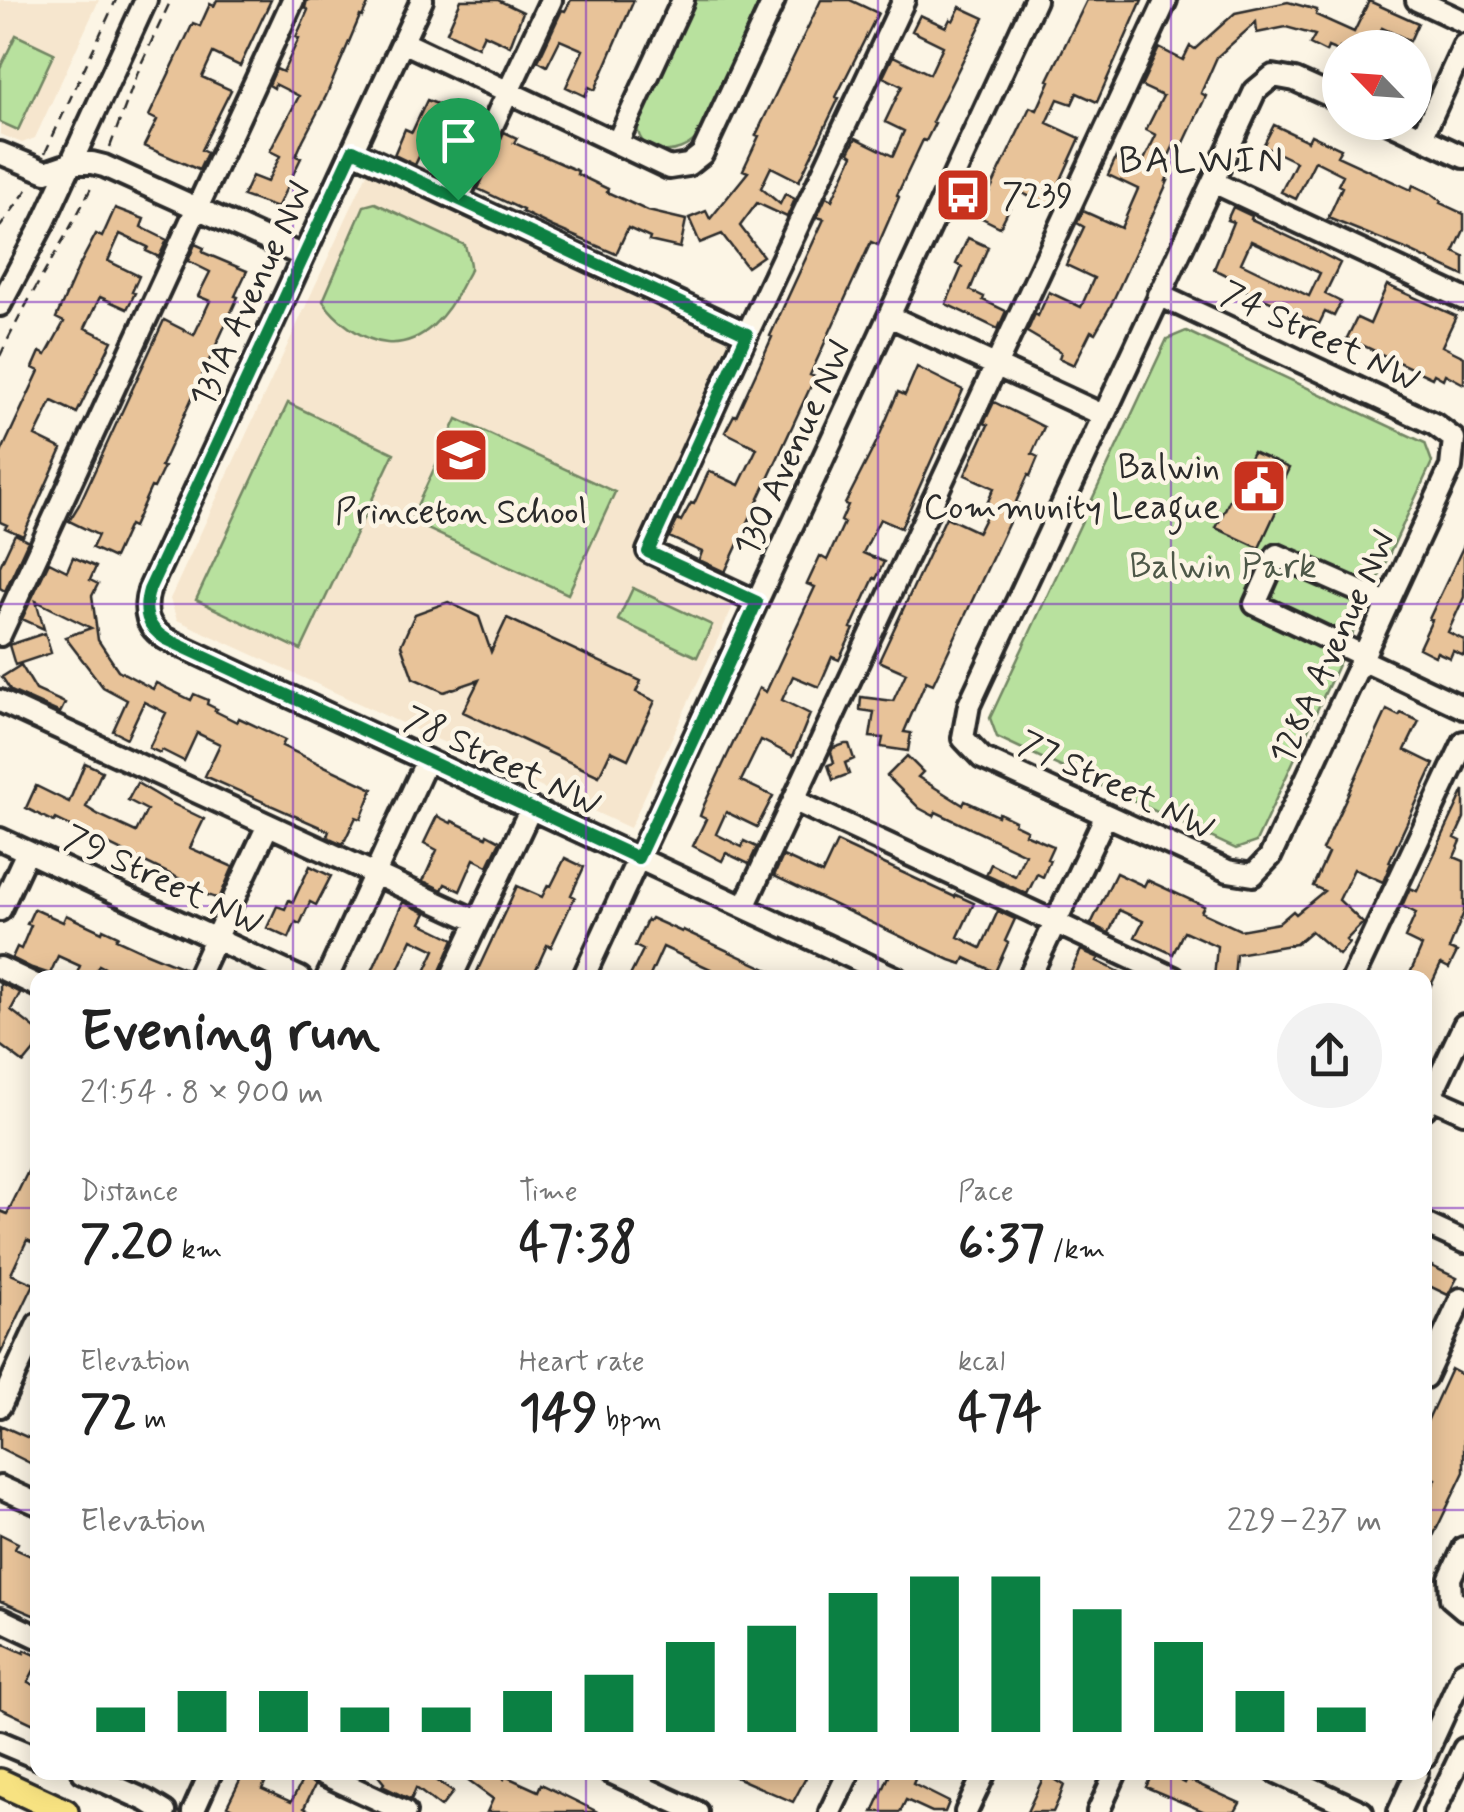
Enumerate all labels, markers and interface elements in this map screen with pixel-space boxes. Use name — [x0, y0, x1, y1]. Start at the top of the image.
north arrow — [1322, 30, 1432, 140]
map controls — [1322, 30, 1432, 140]
pin — [416, 98, 501, 201]
icon: arrive — [431, 113, 486, 168]
district label: BALWIN — [1118, 137, 1286, 186]
bus stop icon: 7239 — [933, 165, 993, 225]
place label: 7239 — [1002, 174, 1073, 220]
street label: 131A Avenue NW — [179, 175, 324, 415]
street label: 74 Street NW — [1213, 271, 1427, 403]
street label: 130 Avenue NW — [724, 334, 864, 564]
school or university icon: Princeton School — [431, 425, 491, 485]
place label: Balwin Community League — [924, 445, 1220, 535]
public building icon: Balwin Community League — [1229, 456, 1289, 516]
place label: Princeton School — [335, 490, 587, 536]
street label: 128A Avenue NW — [1260, 524, 1408, 772]
park label: Balwin Park — [1129, 544, 1317, 590]
street label: 78 Street NW — [396, 696, 608, 828]
street label: 77 Street NW — [1011, 720, 1222, 851]
street label: 79 Street NW — [56, 815, 270, 947]
text: Evening run — [80, 998, 380, 1070]
button: share — [1277, 1003, 1382, 1108]
text: 21:54 · 8 × 900 m — [80, 1072, 324, 1114]
text: Distance — [80, 1174, 178, 1211]
text: Time — [519, 1174, 578, 1211]
text: Pace — [958, 1174, 1014, 1211]
text: 7.20 — [80, 1211, 174, 1277]
text: 47:38 — [519, 1211, 637, 1277]
text: 6:37 — [958, 1211, 1045, 1277]
text: km — [174, 1232, 222, 1269]
text: /km — [1045, 1232, 1105, 1269]
text: Elevation — [80, 1344, 190, 1381]
text: Heart rate — [519, 1344, 645, 1381]
text: kcal — [958, 1344, 1005, 1381]
text: 72 — [80, 1381, 137, 1447]
text: 149 — [519, 1381, 598, 1447]
text: 474 — [958, 1381, 1042, 1447]
text: m — [137, 1402, 167, 1439]
text: bpm — [598, 1402, 662, 1439]
text: Elevation — [80, 1500, 206, 1542]
text: 229–237 m — [1227, 1500, 1382, 1542]

